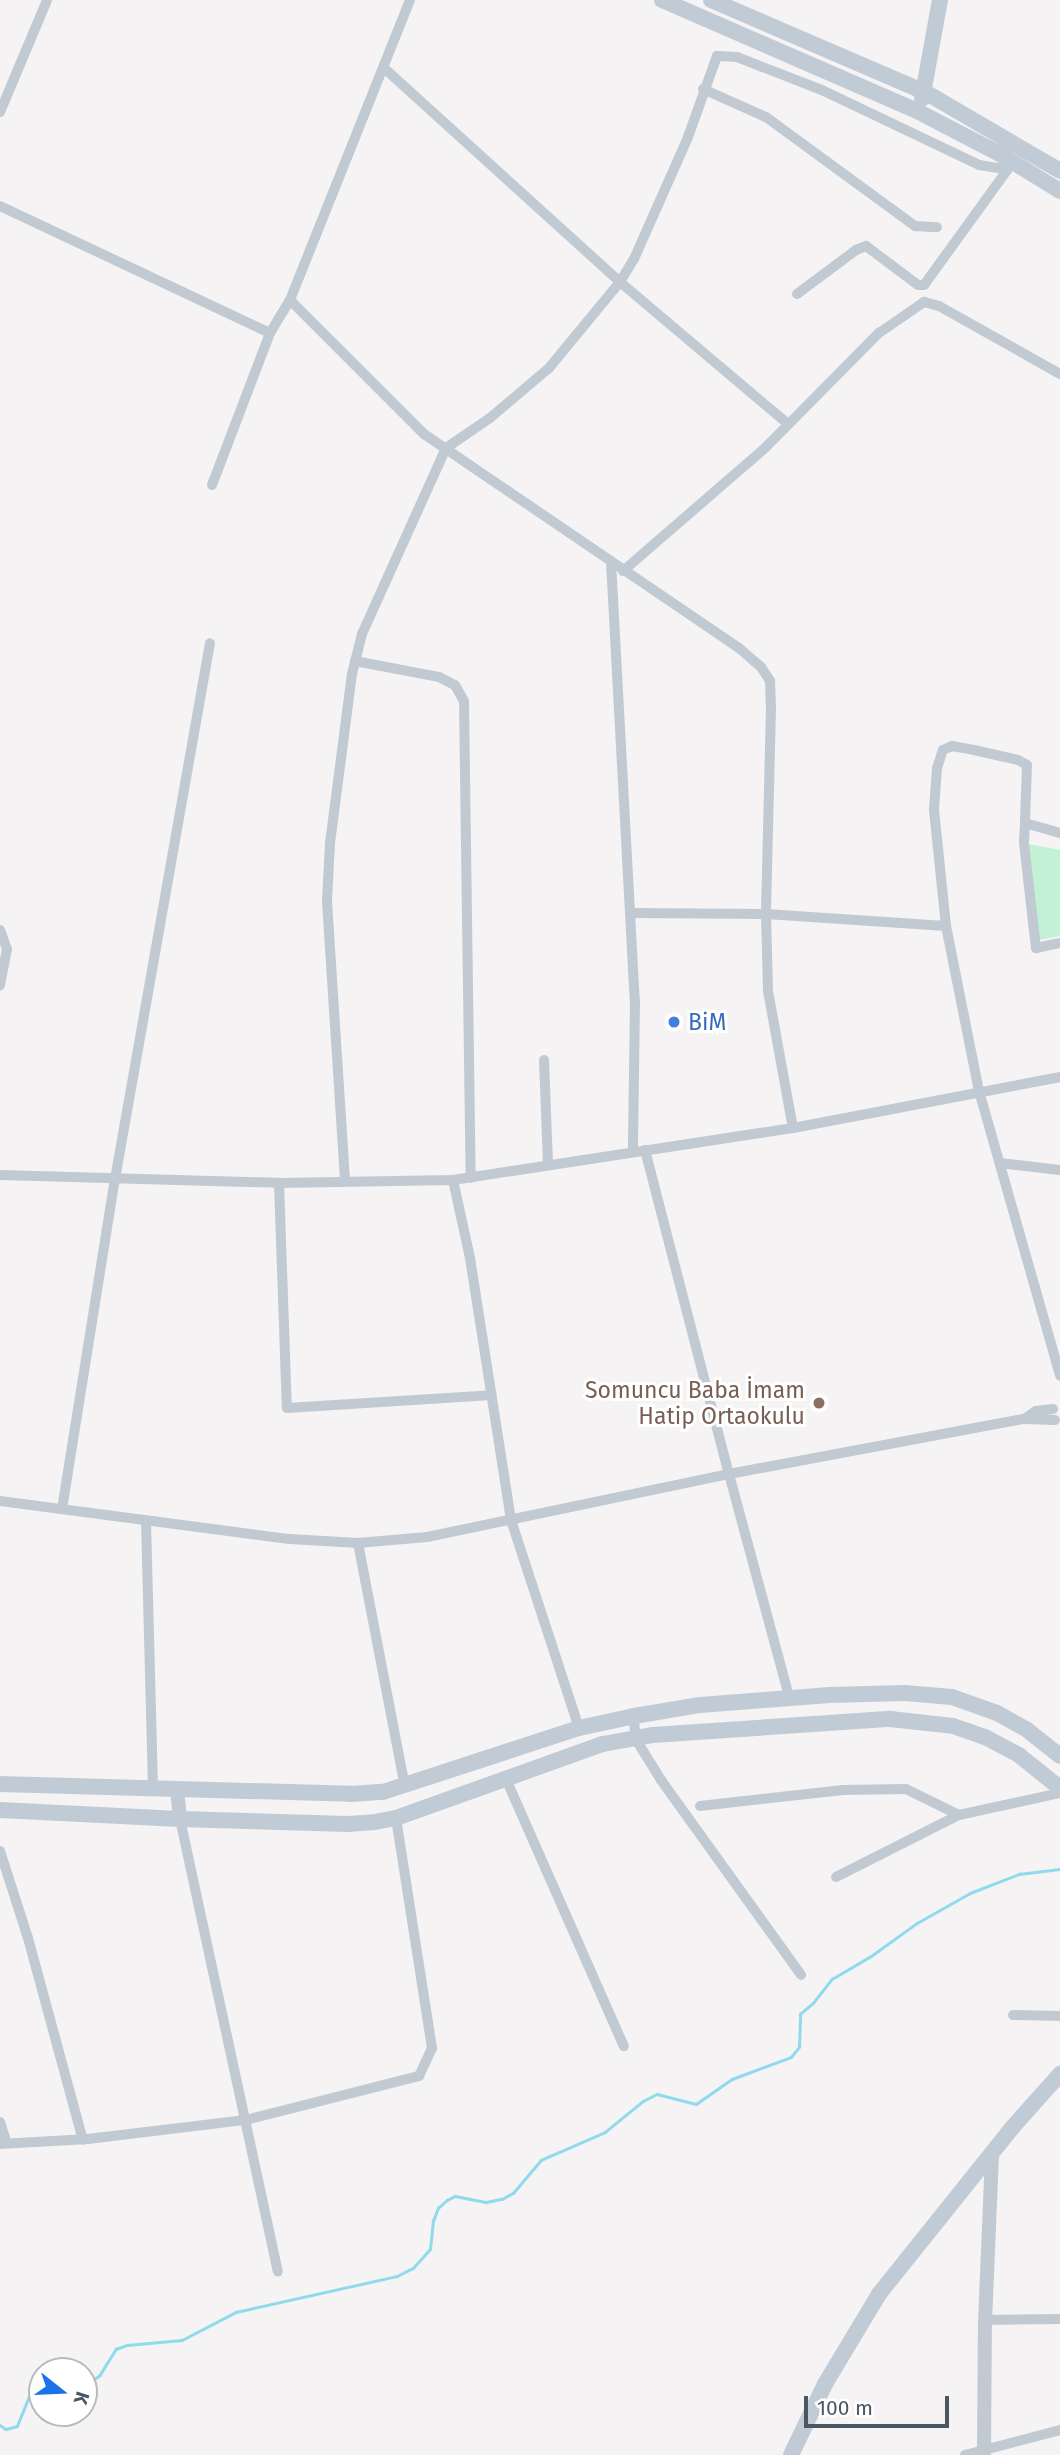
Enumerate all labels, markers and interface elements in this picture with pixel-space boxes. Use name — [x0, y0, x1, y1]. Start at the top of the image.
place label: BiM — [688, 1008, 726, 1036]
marker: BiM — [666, 1014, 682, 1030]
place label: Somuncu Baba İmam Hatip Ortaokulu — [585, 1376, 805, 1430]
marker: Somuncu Baba İmam Hatip Ortaokulu — [811, 1395, 827, 1411]
north arrow — [28, 2357, 98, 2427]
scale bar — [808, 2382, 953, 2426]
text: K — [69, 2389, 94, 2407]
text: 100 m — [817, 2395, 873, 2421]

